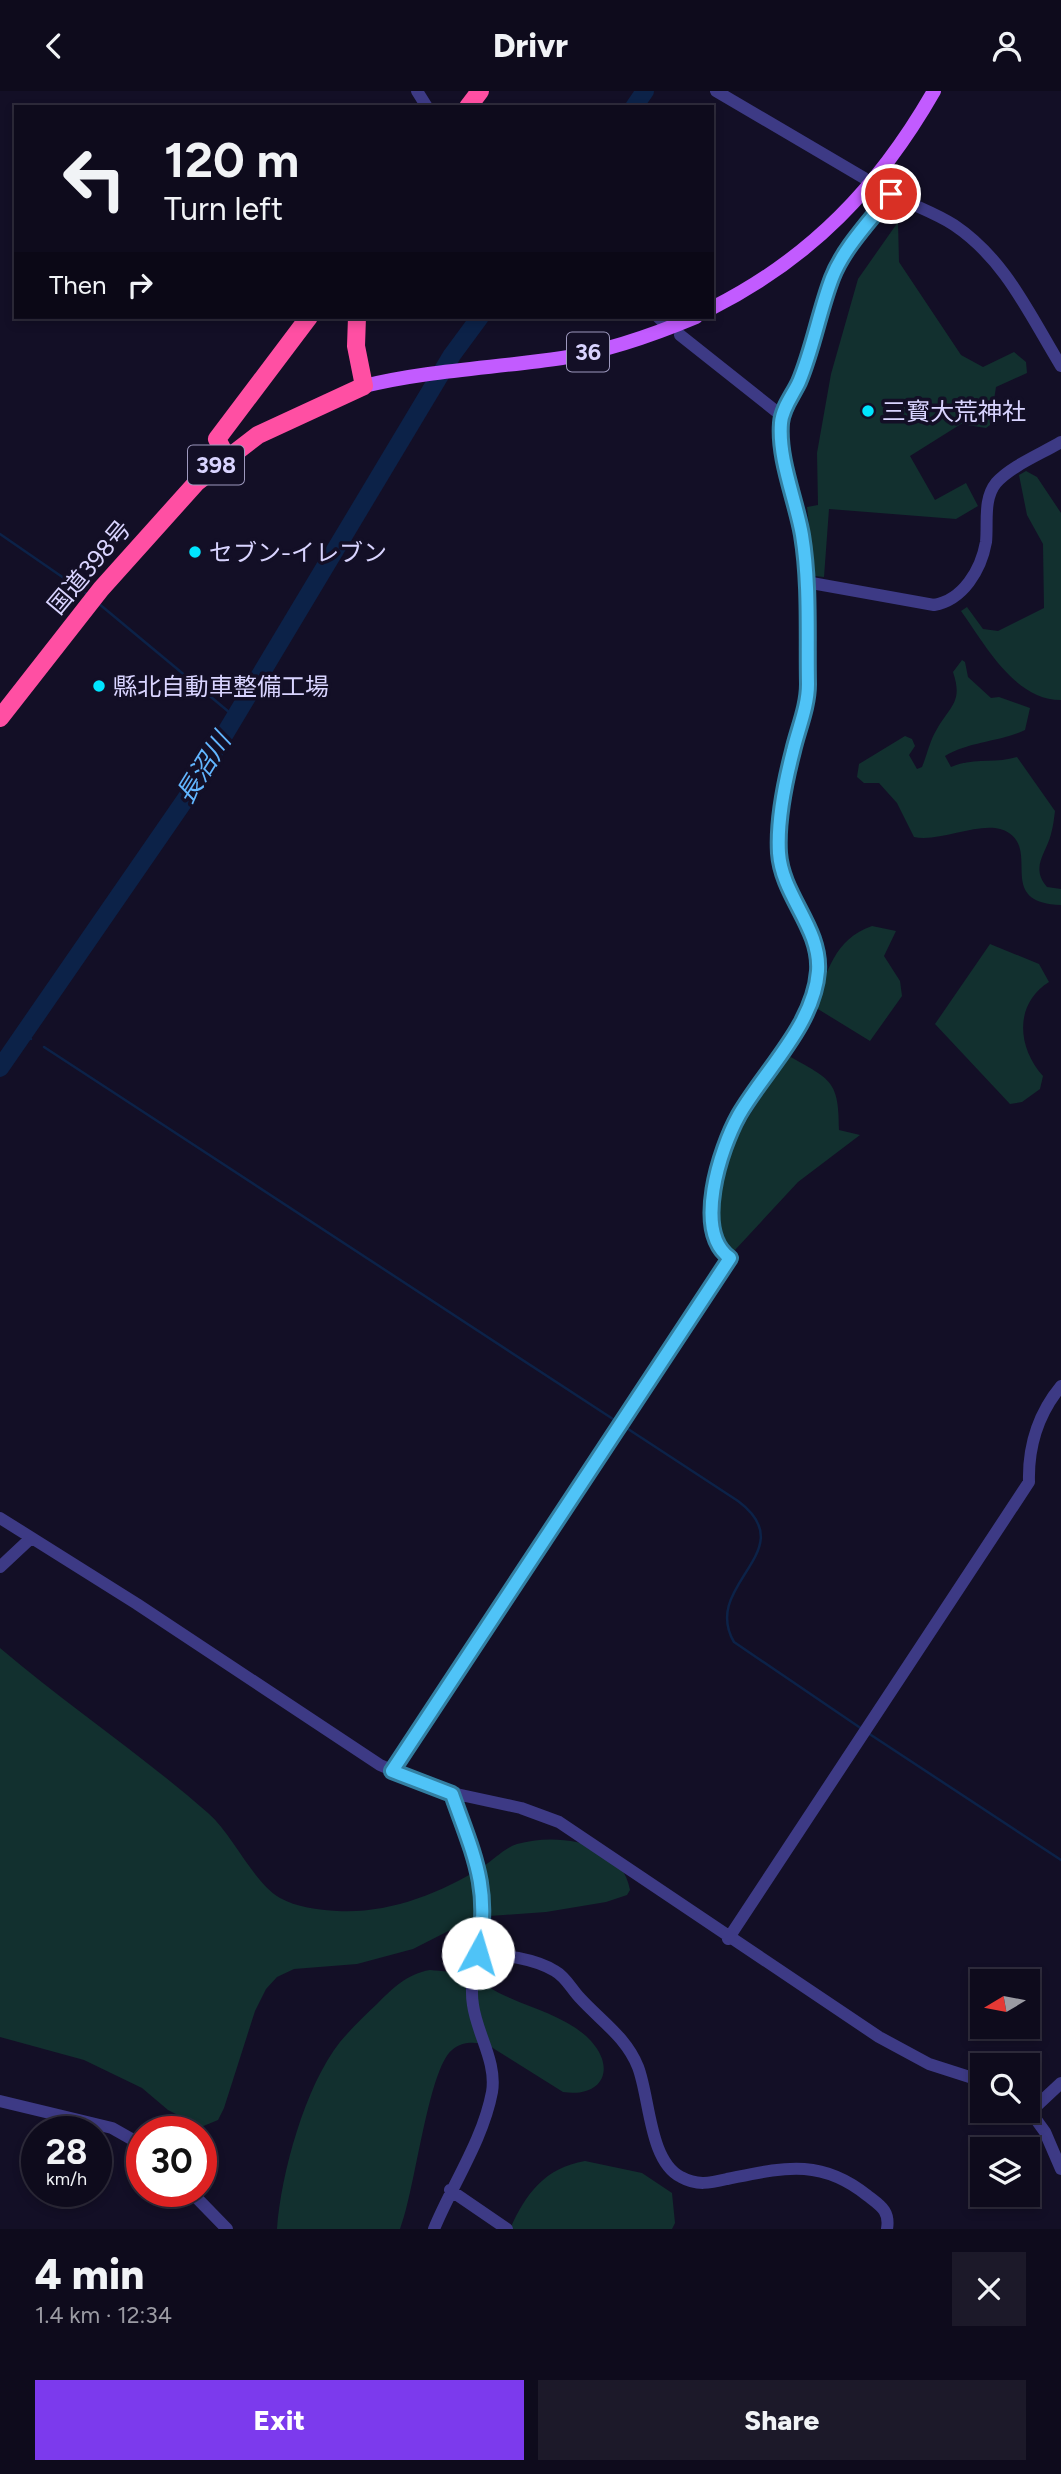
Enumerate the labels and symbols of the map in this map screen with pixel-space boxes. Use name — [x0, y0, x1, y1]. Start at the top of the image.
pin — [861, 164, 921, 224]
road number: 36 — [567, 333, 609, 371]
place label: 三寳大荒神社 — [882, 397, 1026, 426]
marker: 三寳大荒神社 — [860, 403, 876, 419]
road number: 398 — [188, 445, 244, 485]
street label: 国道398号 — [41, 514, 137, 620]
place label: セブン-イレブン — [209, 538, 387, 567]
marker: セブン-イレブン — [187, 544, 203, 560]
place label: 縣北自動車整備工場 — [113, 672, 329, 701]
marker: 縣北自動車整備工場 — [91, 678, 107, 694]
water label: 長沼川 — [169, 724, 239, 810]
position arrow — [441, 1916, 515, 1990]
north arrow — [970, 1969, 1040, 2039]
speed limit sign: 30 — [126, 2116, 217, 2207]

